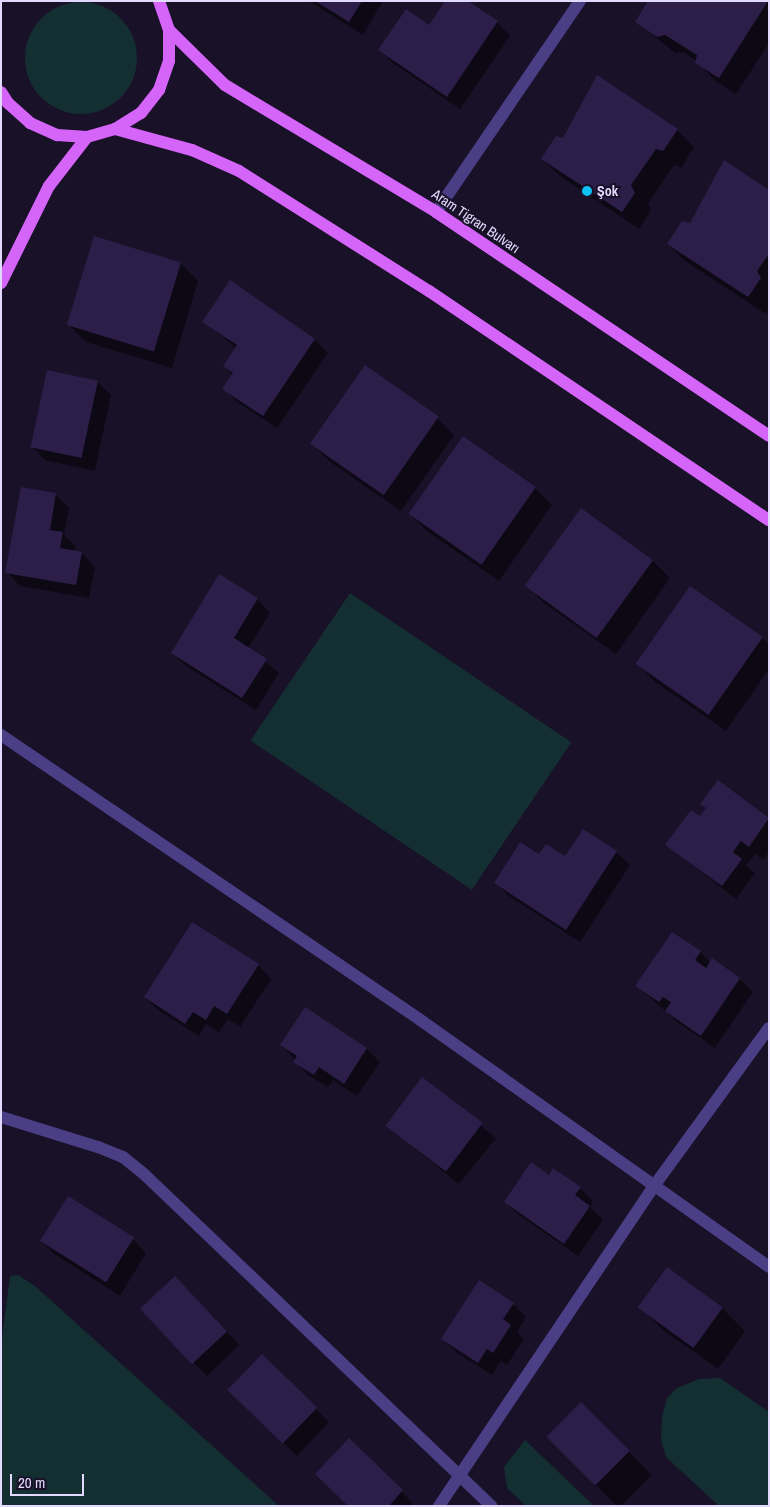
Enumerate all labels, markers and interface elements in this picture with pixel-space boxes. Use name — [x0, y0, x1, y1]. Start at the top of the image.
place label: Şok — [597, 183, 618, 199]
street label: Aram Tigran Bulvarı — [429, 185, 523, 257]
marker: Şok — [581, 185, 593, 197]
scale bar — [12, 1464, 86, 1496]
text: 20 m — [18, 1472, 45, 1493]

